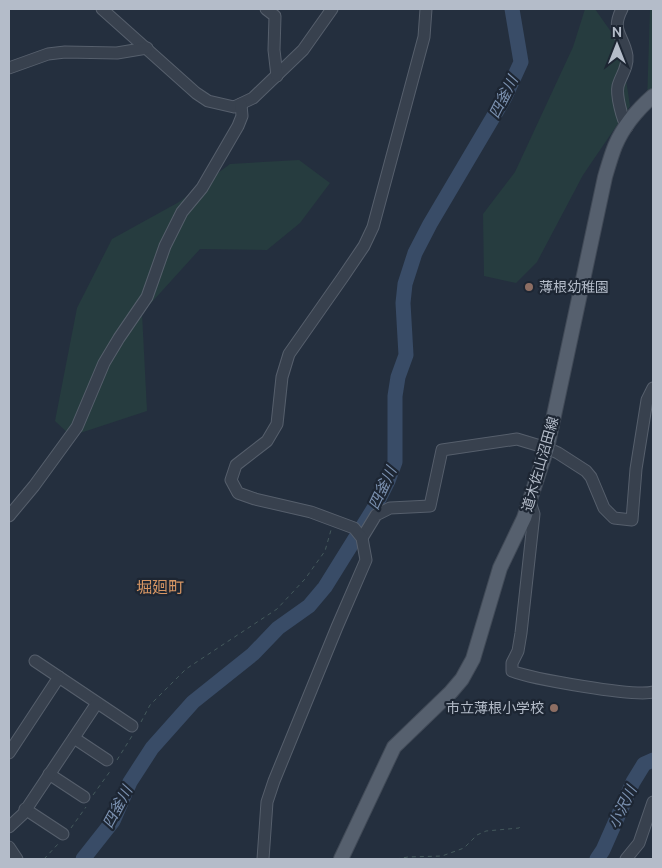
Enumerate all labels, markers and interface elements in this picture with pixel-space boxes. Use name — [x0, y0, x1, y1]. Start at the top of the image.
north arrow — [592, 20, 642, 70]
text: N — [612, 24, 622, 40]
water label: 四釜川 — [485, 71, 522, 121]
place label: 薄根幼稚園 — [539, 279, 609, 295]
marker: 薄根幼稚園 — [523, 281, 535, 293]
street label: 道木佐山沼田線 — [519, 415, 561, 513]
water label: 四釜川 — [365, 462, 400, 512]
district label: 堀廻町 — [136, 578, 184, 596]
place label: 市立薄根小学校 — [446, 700, 544, 716]
marker: 市立薄根小学校 — [548, 702, 560, 714]
water label: 四釜川 — [99, 781, 136, 831]
water label: 小沢川 — [604, 781, 640, 831]

